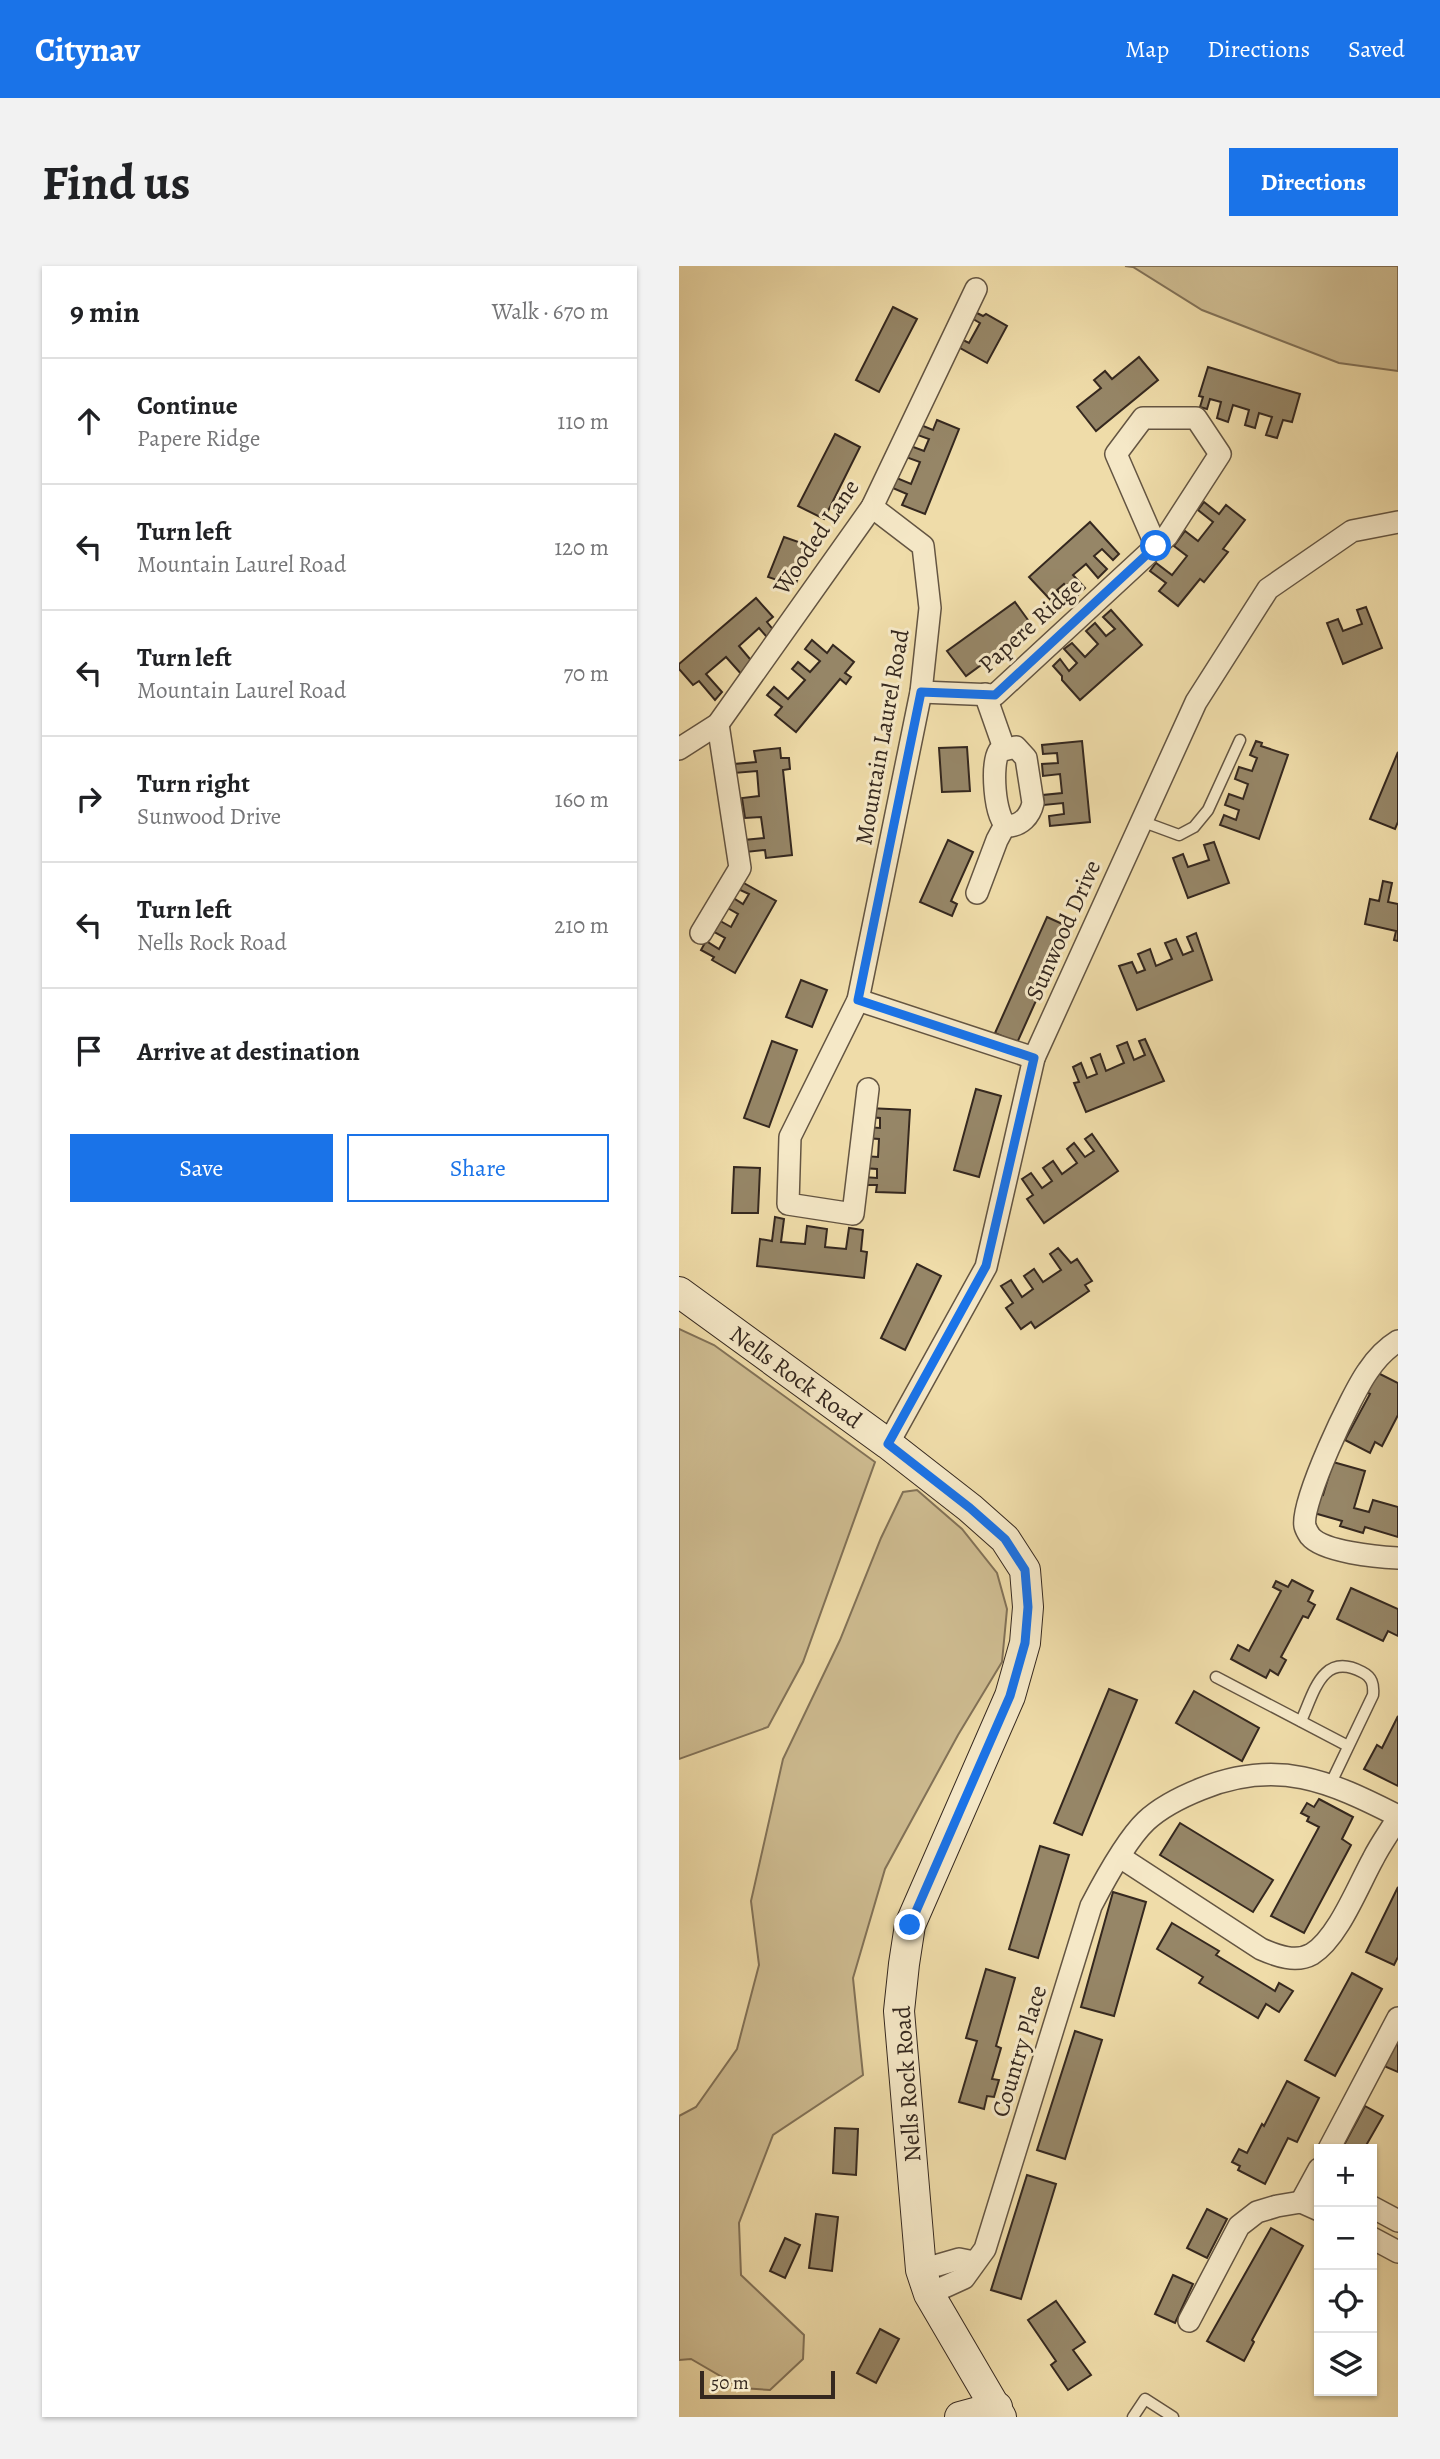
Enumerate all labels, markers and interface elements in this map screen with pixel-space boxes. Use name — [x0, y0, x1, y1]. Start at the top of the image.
text: Citynav — [35, 27, 140, 72]
text: Map — [1125, 33, 1169, 65]
text: Directions — [1207, 33, 1310, 65]
text: Saved — [1348, 33, 1405, 65]
button: Directions — [1229, 148, 1398, 216]
text: Find us — [42, 149, 190, 216]
text: 9 min — [70, 292, 140, 332]
text: Walk · 670 m — [492, 296, 609, 327]
text: Continue — [137, 388, 238, 423]
icon: ahead — [70, 402, 108, 440]
text: 110 m — [557, 406, 609, 437]
text: Papere Ridge — [137, 423, 260, 454]
street label: Wooded Lane — [765, 473, 866, 602]
text: Turn left — [137, 514, 232, 549]
icon: left — [70, 528, 108, 566]
route start — [1140, 530, 1171, 561]
text: 120 m — [554, 532, 609, 563]
text: Mountain Laurel Road — [137, 549, 346, 580]
street label: Papere Ridge — [971, 570, 1089, 680]
street label: Mountain Laurel Road — [847, 627, 917, 847]
text: Turn left — [137, 640, 232, 675]
icon: left — [70, 654, 108, 692]
text: 70 m — [563, 658, 609, 689]
text: Mountain Laurel Road — [137, 675, 346, 706]
text: Turn right — [137, 766, 250, 801]
icon: right — [70, 780, 108, 818]
text: 160 m — [555, 784, 609, 815]
text: Sunwood Drive — [137, 801, 281, 832]
street label: Sunwood Drive — [1018, 855, 1108, 1005]
text: Turn left — [137, 892, 232, 927]
icon: left — [70, 906, 108, 944]
text: 210 m — [554, 910, 609, 941]
text: Nells Rock Road — [137, 927, 287, 958]
icon: arrive — [70, 1032, 108, 1070]
text: Arrive at destination — [137, 1034, 360, 1069]
button: Save — [70, 1134, 333, 1202]
button: Share — [347, 1134, 609, 1202]
street label: Nells Rock Road — [723, 1318, 869, 1436]
route end — [894, 1909, 925, 1940]
street label: Country Place — [984, 1981, 1054, 2121]
street label: Nells Rock Road — [886, 2005, 928, 2163]
map controls — [1314, 2144, 1377, 2396]
button: + — [1314, 2144, 1377, 2207]
button: − — [1314, 2207, 1377, 2270]
button: locate — [1314, 2270, 1377, 2333]
button: layers — [1314, 2333, 1377, 2396]
scale bar — [700, 2368, 835, 2400]
text: 50 m — [711, 2370, 749, 2396]

